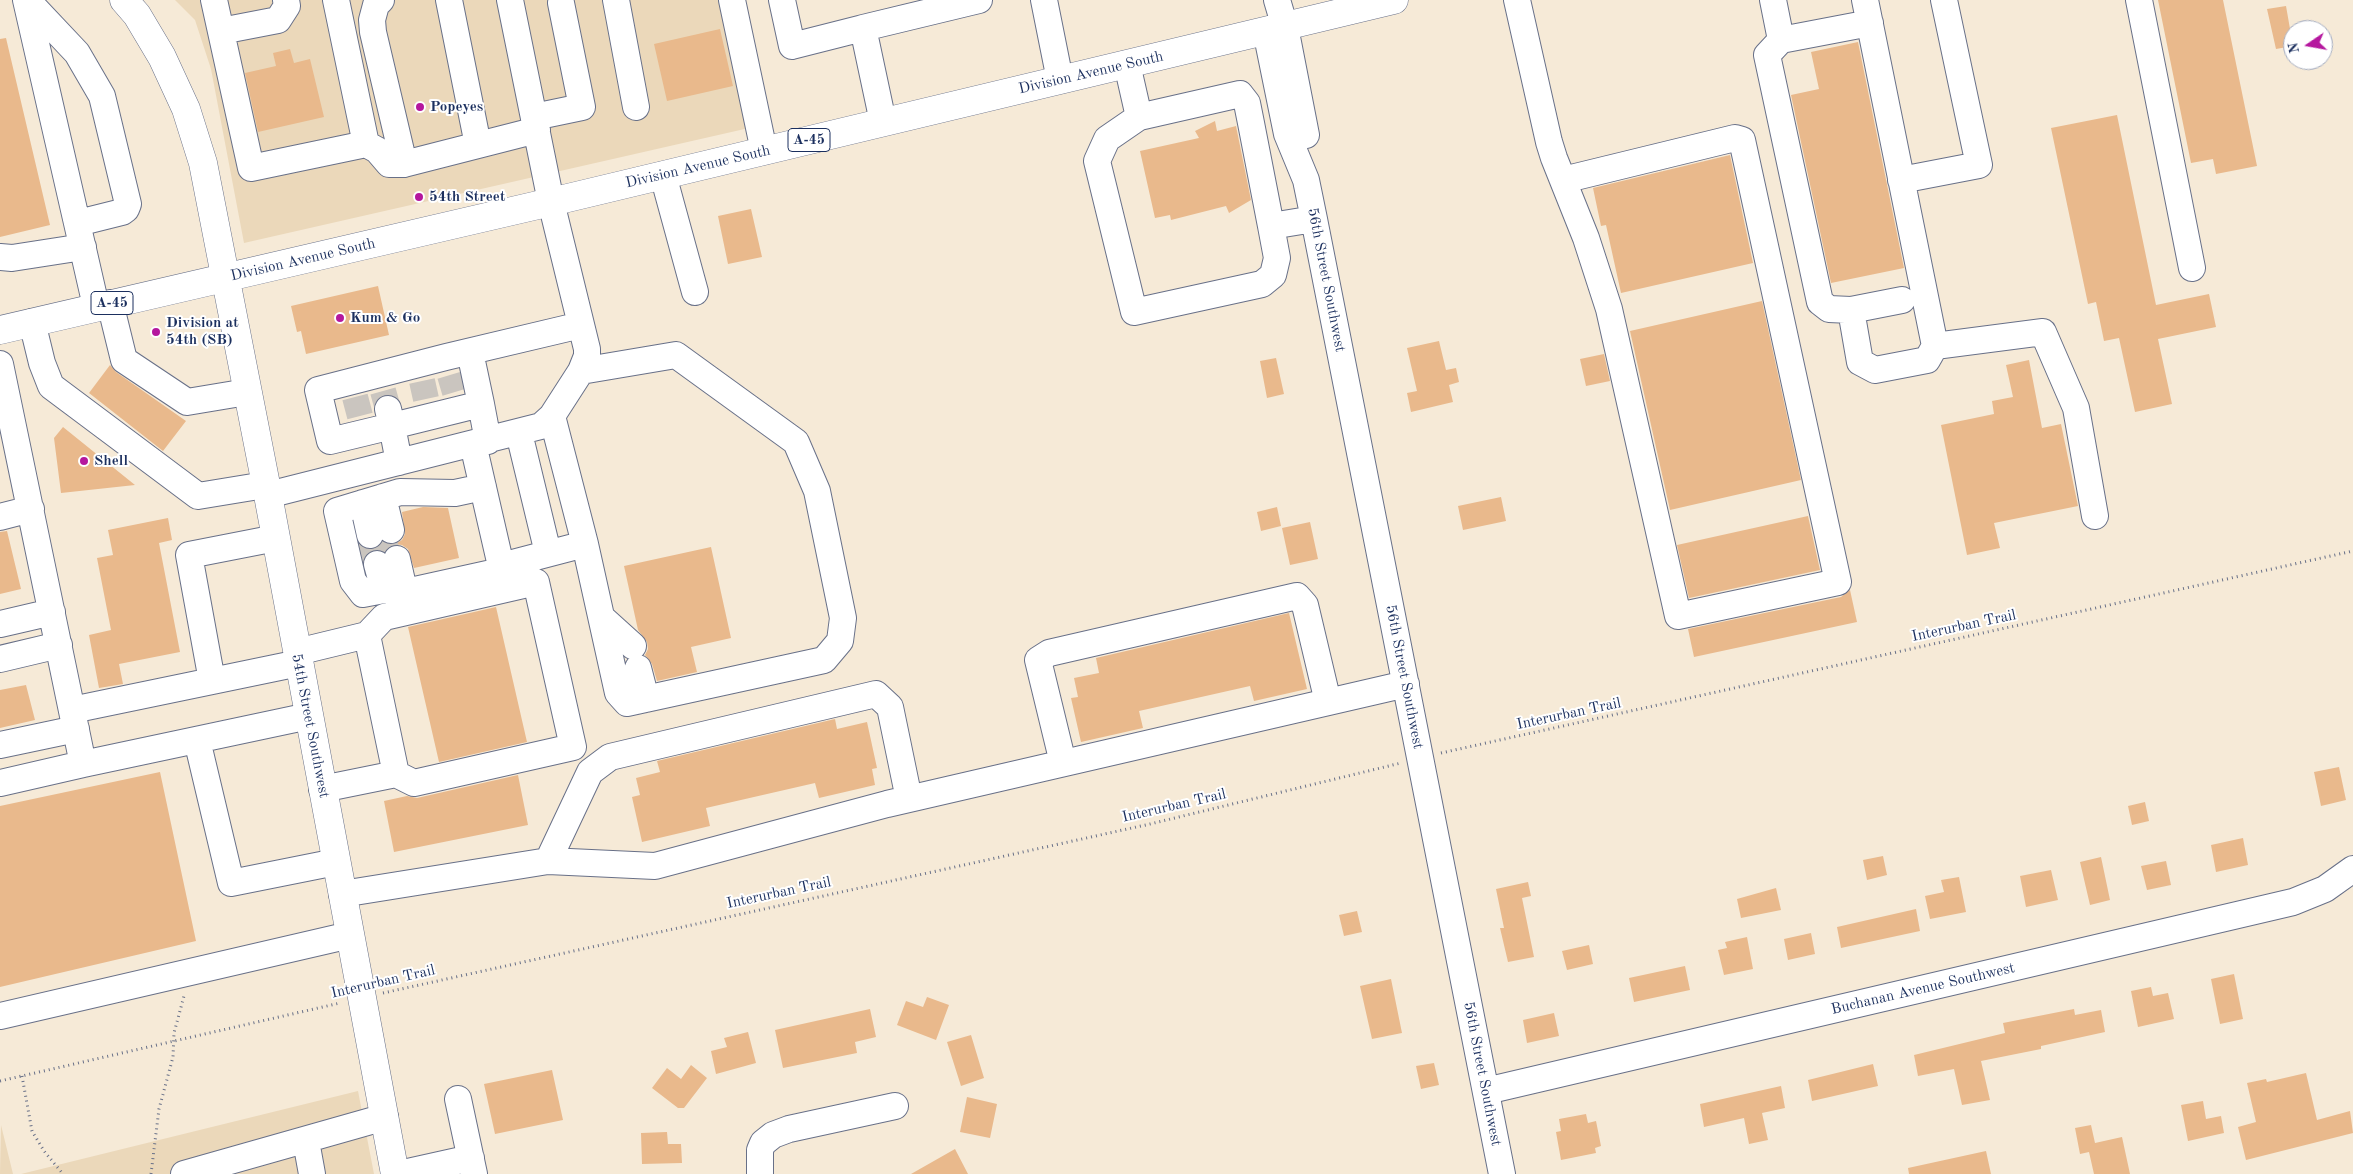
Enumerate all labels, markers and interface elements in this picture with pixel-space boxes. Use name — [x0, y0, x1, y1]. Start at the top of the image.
north arrow — [2283, 20, 2333, 70]
text: N — [2286, 41, 2302, 55]
street label: Division Avenue South — [1017, 48, 1165, 98]
place label: Popeyes — [430, 98, 483, 116]
marker: Popeyes — [414, 101, 426, 113]
road number: A-45 — [788, 128, 830, 152]
street label: Division Avenue South — [624, 142, 772, 192]
place label: 54th Street — [429, 188, 505, 206]
marker: 54th Street — [413, 191, 425, 203]
street label: 56th Street Southwest — [1303, 206, 1349, 354]
street label: Division Avenue South — [229, 235, 377, 285]
road number: A-45 — [91, 292, 133, 314]
place label: Kum & Go — [350, 309, 420, 327]
marker: Kum & Go — [334, 312, 346, 324]
place label: Division at 54th (SB) — [166, 314, 239, 349]
marker: Division at 54th (SB) — [150, 326, 162, 338]
place label: Shell — [94, 452, 128, 470]
marker: Shell — [78, 455, 90, 467]
street label: 56th Street Southwest — [1381, 603, 1427, 751]
street label: Interurban Trail — [1910, 606, 2018, 646]
street label: 54th Street Southwest — [287, 652, 333, 800]
street label: Interurban Trail — [1515, 694, 1623, 734]
street label: Interurban Trail — [1120, 785, 1228, 827]
street label: Interurban Trail — [725, 873, 833, 913]
street label: Buchanan Avenue Southwest — [1829, 959, 2017, 1019]
street label: Interurban Trail — [329, 961, 437, 1003]
street label: 56th Street Southwest — [1459, 1000, 1505, 1148]

